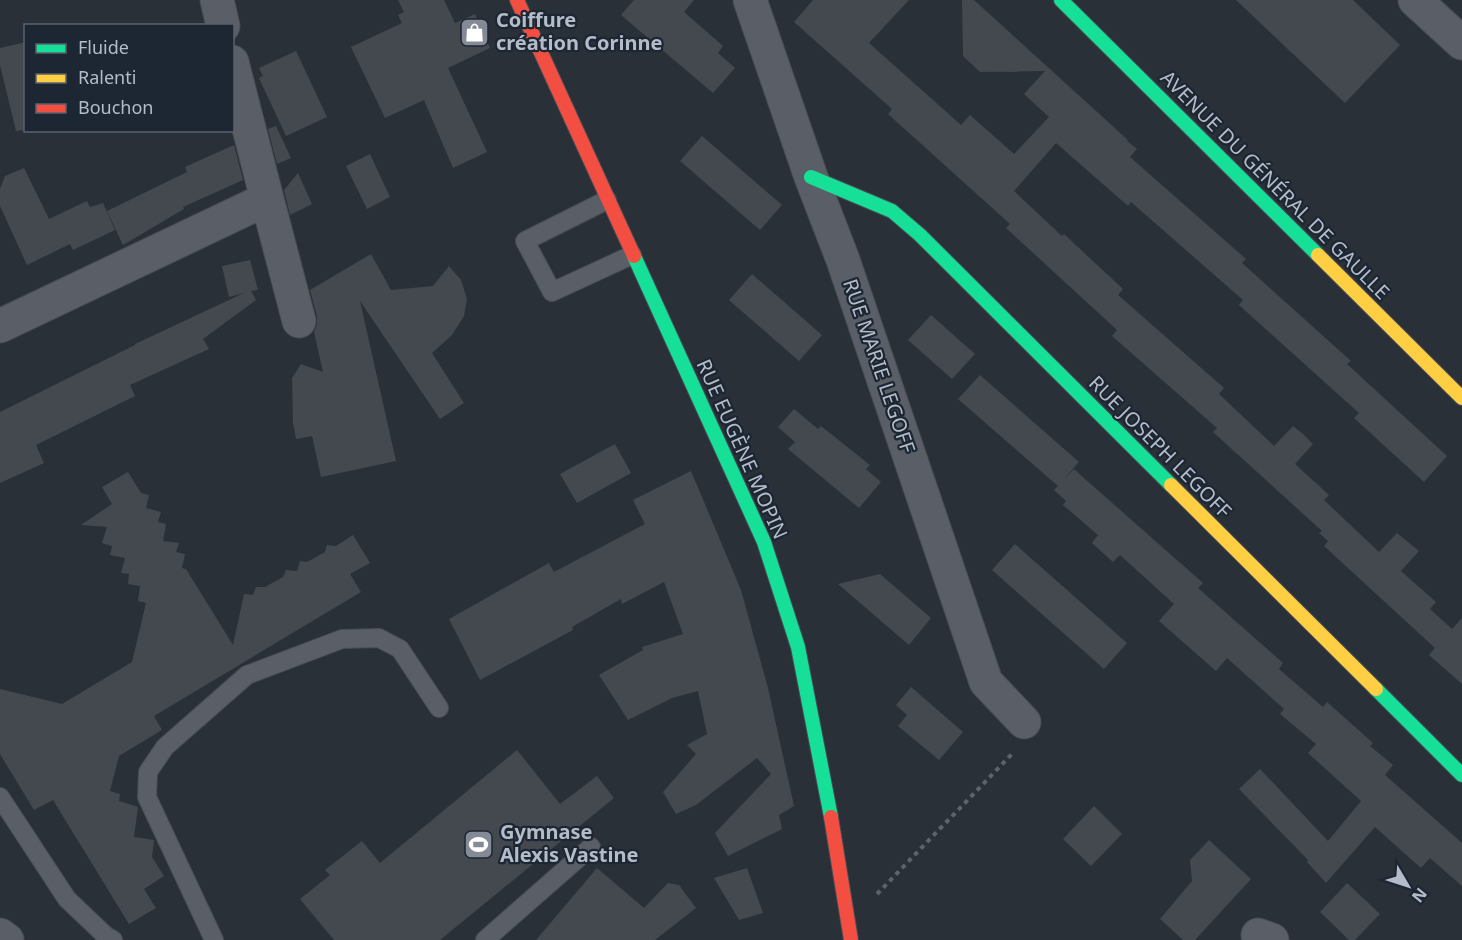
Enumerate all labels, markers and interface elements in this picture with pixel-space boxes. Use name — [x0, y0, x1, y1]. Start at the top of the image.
place label: Coiffure création Corinne — [496, 6, 662, 56]
shop icon: Coiffure création Corinne — [459, 16, 491, 48]
legend — [24, 24, 234, 132]
text: Fluide — [78, 35, 129, 59]
street label: AVENUE DU GÉNÉRAL DE GAULLE — [1155, 64, 1396, 305]
text: Ralenti — [78, 65, 136, 89]
text: Bouchon — [78, 95, 154, 119]
street label: RUE MARIE LEGOFF — [837, 275, 922, 456]
street label: RUE EUGÈNE MOPIN — [691, 355, 794, 543]
street label: RUE JOSEPH LEGOFF — [1083, 369, 1238, 524]
place label: Gymnase Alexis Vastine — [500, 818, 638, 868]
sports icon: Gymnase Alexis Vastine — [463, 828, 495, 860]
north arrow — [1378, 856, 1438, 916]
text: N — [1407, 883, 1432, 907]

